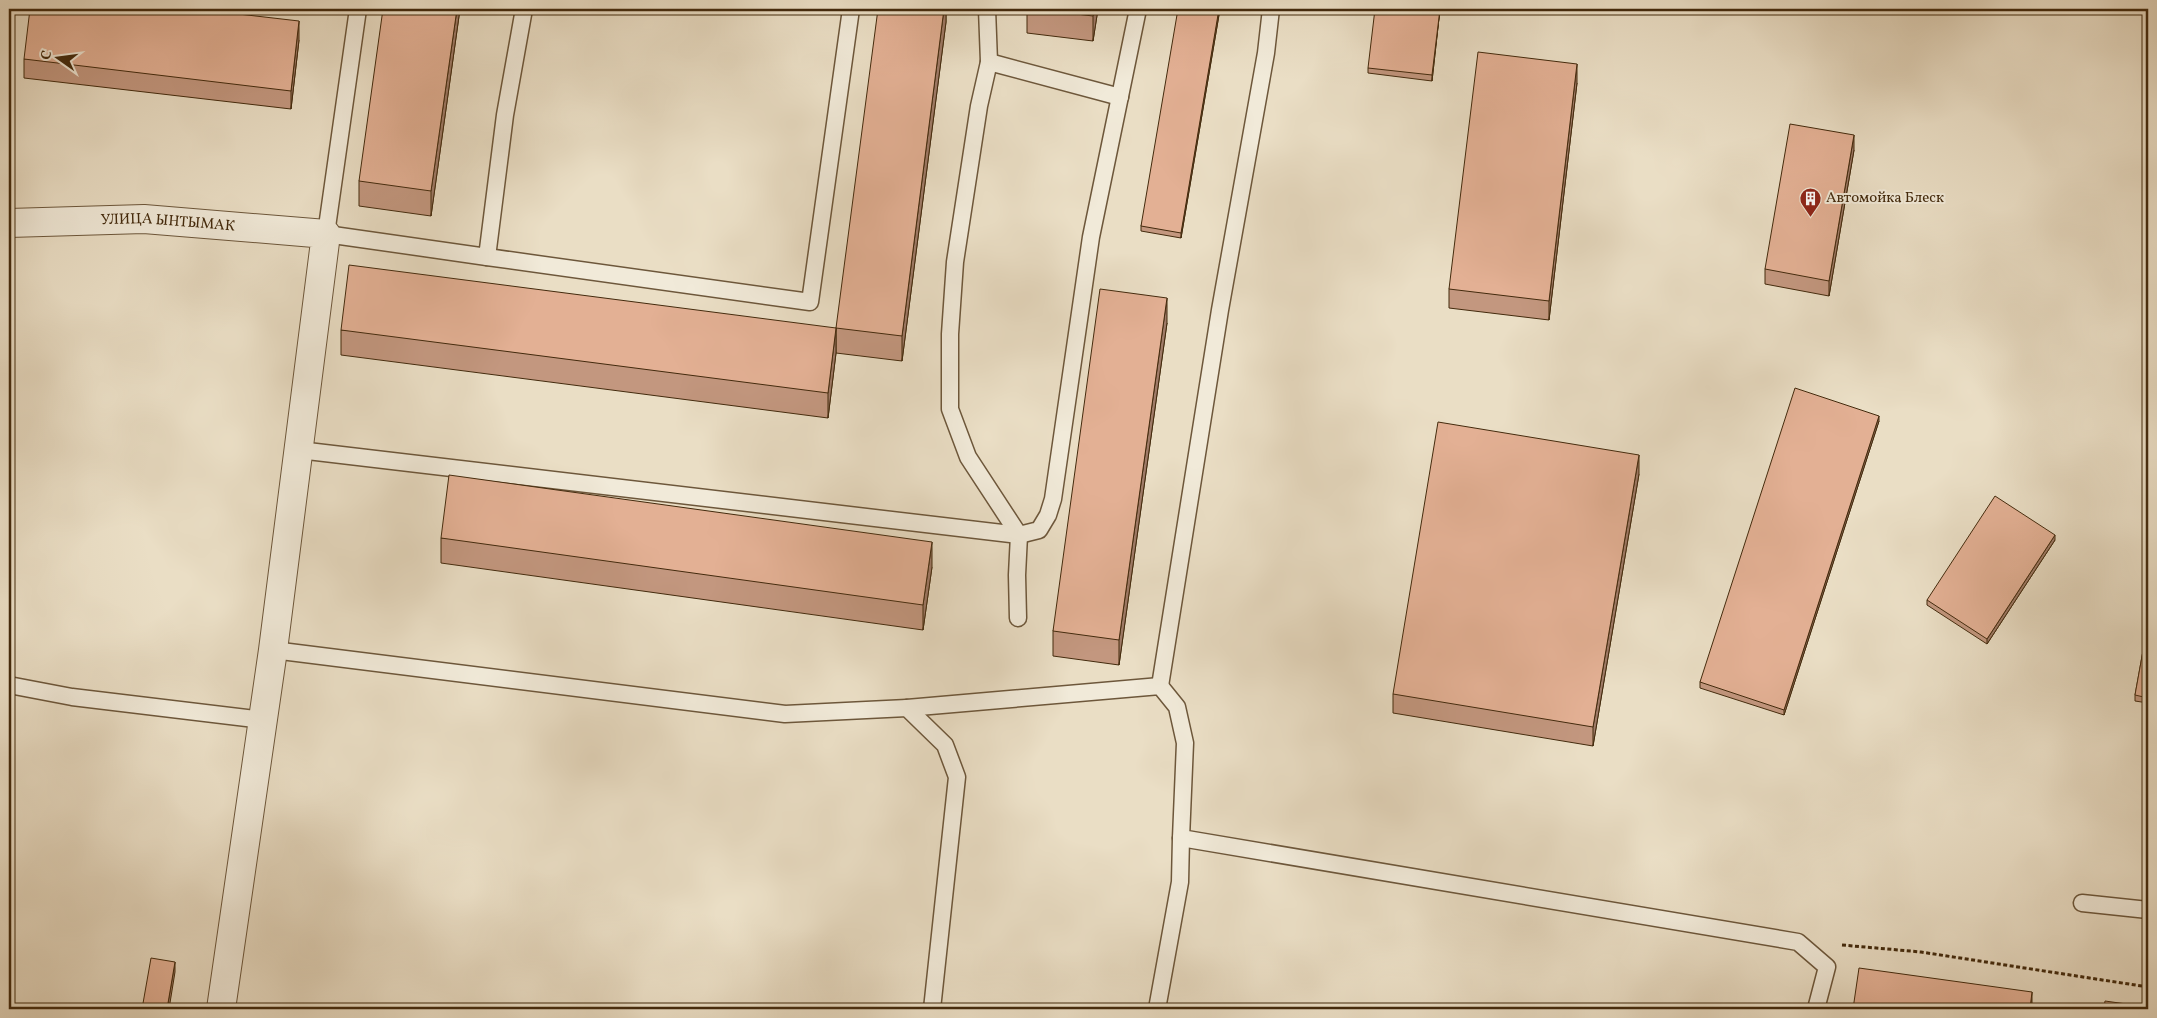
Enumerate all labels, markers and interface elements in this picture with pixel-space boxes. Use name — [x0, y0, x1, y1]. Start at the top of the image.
north arrow — [32, 32, 82, 82]
text: С — [37, 49, 57, 62]
building icon: Автомойка Блеск — [1798, 186, 1822, 217]
place label: Автомойка Блеск — [1826, 188, 1944, 209]
street label: УЛИЦА ЫНТЫМАК — [100, 208, 236, 237]

